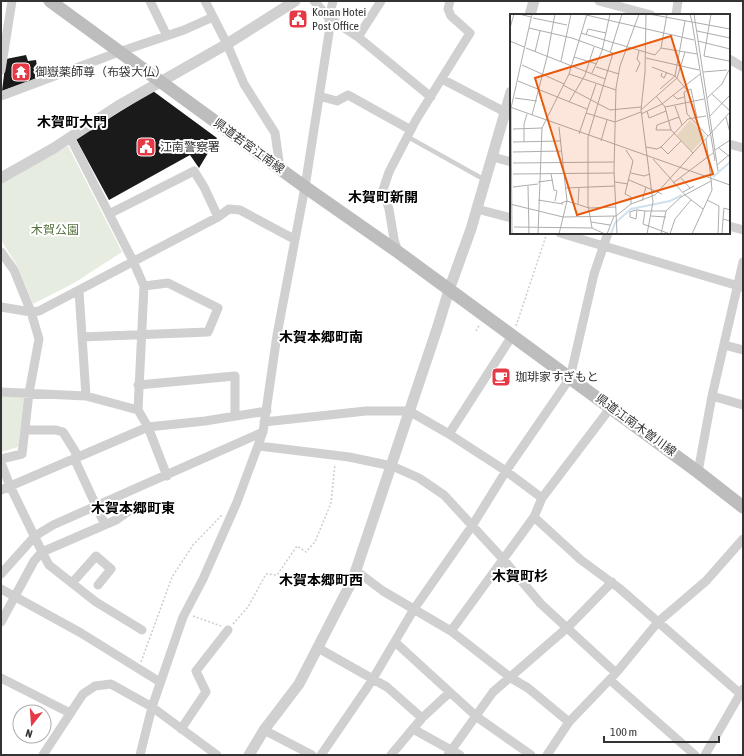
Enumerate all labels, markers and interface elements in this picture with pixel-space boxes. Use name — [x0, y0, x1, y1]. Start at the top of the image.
place label: Konan Hotei Post Office — [312, 5, 366, 33]
public building icon: Konan Hotei Post Office — [287, 8, 309, 30]
inset map — [510, 14, 730, 234]
temple icon: 御嶽薬師尊（布袋大仏） — [10, 61, 32, 83]
place label: 御嶽薬師尊（布袋大仏） — [35, 65, 167, 79]
district label: 木賀町大門 — [37, 114, 107, 130]
street label: 県道若宮江南線 — [211, 116, 287, 176]
public building icon: 江南警察署 — [135, 136, 157, 158]
place label: 江南警察署 — [160, 140, 220, 154]
district label: 木賀町新開 — [348, 189, 418, 205]
park label: 木賀公園 — [31, 223, 79, 237]
district label: 木賀本郷町南 — [279, 329, 363, 345]
cafe icon: 珈琲家すぎもと — [490, 366, 512, 388]
place label: 珈琲家すぎもと — [515, 370, 599, 384]
street label: 県道江南木曽川線 — [593, 391, 679, 459]
district label: 木賀本郷町東 — [91, 500, 175, 516]
district label: 木賀町杉 — [492, 568, 548, 584]
district label: 木賀本郷町西 — [279, 572, 363, 588]
north arrow — [12, 704, 52, 744]
scale bar — [604, 718, 719, 744]
text: 100 m — [610, 725, 637, 739]
text: N — [24, 727, 34, 740]

